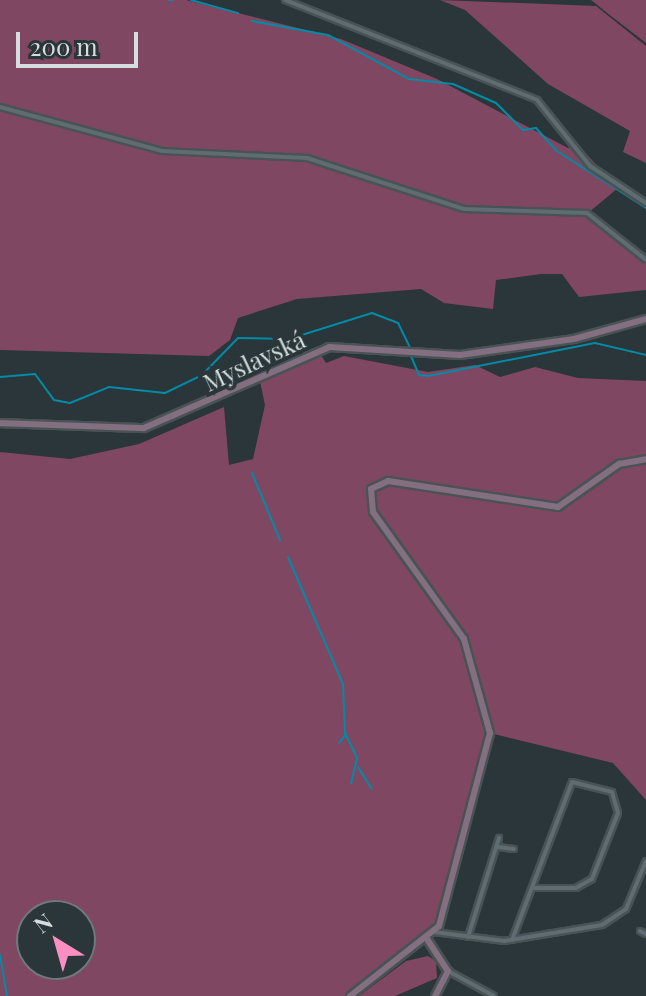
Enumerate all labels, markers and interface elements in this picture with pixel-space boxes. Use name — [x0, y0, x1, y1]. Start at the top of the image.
scale bar — [20, 16, 142, 66]
text: 200 m — [30, 30, 98, 62]
street label: Myslavská — [198, 325, 310, 397]
north arrow — [16, 900, 96, 980]
text: N — [27, 906, 58, 939]

